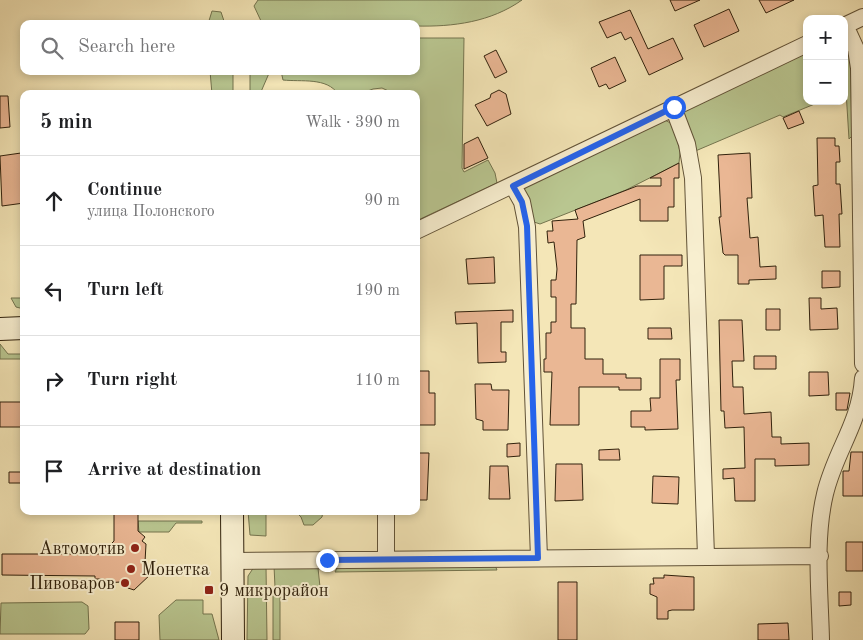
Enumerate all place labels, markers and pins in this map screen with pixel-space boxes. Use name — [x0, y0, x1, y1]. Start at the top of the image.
place label: Автомотив — [39, 540, 125, 558]
marker: Автомотив — [129, 542, 141, 554]
place label: Монетка — [141, 561, 210, 579]
marker: Монетка — [125, 563, 137, 575]
place label: Пивоваров — [29, 575, 115, 593]
marker: Пивоваров — [119, 577, 131, 589]
place label: 9 микрорайон — [219, 582, 329, 600]
marker: 9 микрорайон — [203, 584, 215, 596]

